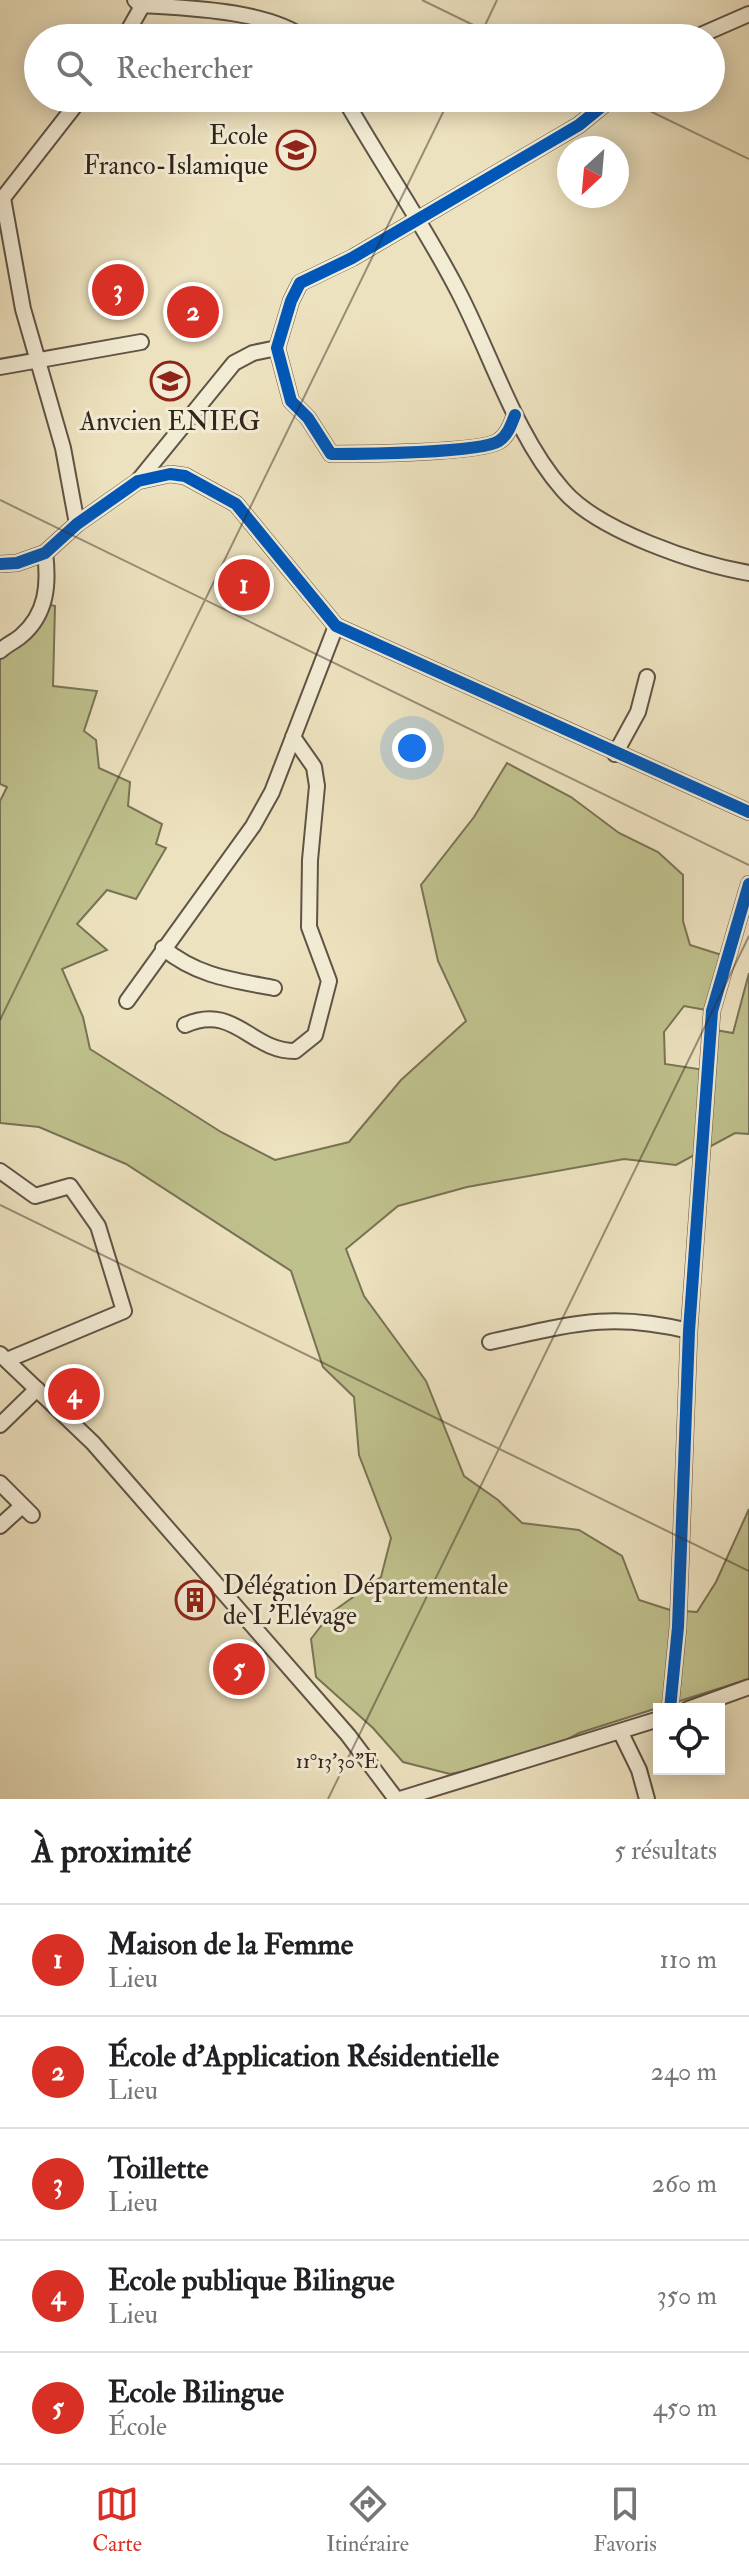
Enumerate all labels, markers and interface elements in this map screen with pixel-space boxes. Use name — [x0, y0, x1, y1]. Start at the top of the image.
search box — [24, 24, 725, 112]
icon: search — [52, 46, 96, 90]
text: Rechercher — [116, 50, 253, 87]
place label: Ecole Franco-Islamique — [83, 120, 268, 182]
school or university icon: Ecole Franco-Islamique — [275, 129, 317, 171]
north arrow — [557, 136, 629, 208]
pin: 3 — [92, 260, 144, 320]
pin: 2 — [167, 282, 219, 342]
school or university icon: Anvcien ENIEG — [149, 360, 191, 402]
place label: Anvcien ENIEG — [79, 406, 260, 438]
pin: 1 — [218, 555, 270, 615]
your location — [392, 728, 432, 768]
pin: 4 — [48, 1364, 100, 1424]
place label: Délégation Départementale de L'Elévage — [223, 1570, 508, 1632]
building icon: Délégation Départementale de L'Elévage — [174, 1579, 216, 1621]
pin: 5 — [213, 1639, 265, 1699]
map controls — [653, 1703, 725, 1775]
button: locate — [653, 1703, 725, 1775]
text: 11°13'30"E — [296, 1749, 378, 1774]
text: À proximité — [32, 1830, 191, 1873]
text: 5 résultats — [614, 1835, 717, 1867]
text: Maison de la Femme — [108, 1926, 353, 1963]
text: 1 — [53, 1944, 63, 1976]
text: 110 m — [660, 1944, 717, 1976]
text: Lieu — [108, 1963, 158, 1995]
text: École d'Application Résidentielle — [108, 2038, 499, 2075]
text: 2 — [51, 2056, 65, 2088]
text: 240 m — [651, 2056, 717, 2088]
text: Lieu — [108, 2075, 158, 2107]
text: Toillette — [108, 2150, 209, 2187]
text: 3 — [53, 2168, 63, 2200]
text: 260 m — [652, 2168, 717, 2200]
text: Lieu — [108, 2187, 158, 2219]
text: Ecole publique Bilingue — [108, 2262, 395, 2299]
text: 4 — [51, 2280, 65, 2312]
text: 350 m — [657, 2280, 717, 2312]
text: Lieu — [108, 2299, 158, 2331]
text: Ecole Bilingue — [108, 2374, 284, 2411]
text: 5 — [52, 2392, 64, 2424]
text: 450 m — [653, 2392, 717, 2424]
text: École — [108, 2411, 167, 2443]
tab: Carte — [92, 2482, 142, 2558]
tab: Itinéraire — [326, 2482, 409, 2558]
tab: Favoris — [593, 2482, 657, 2558]

